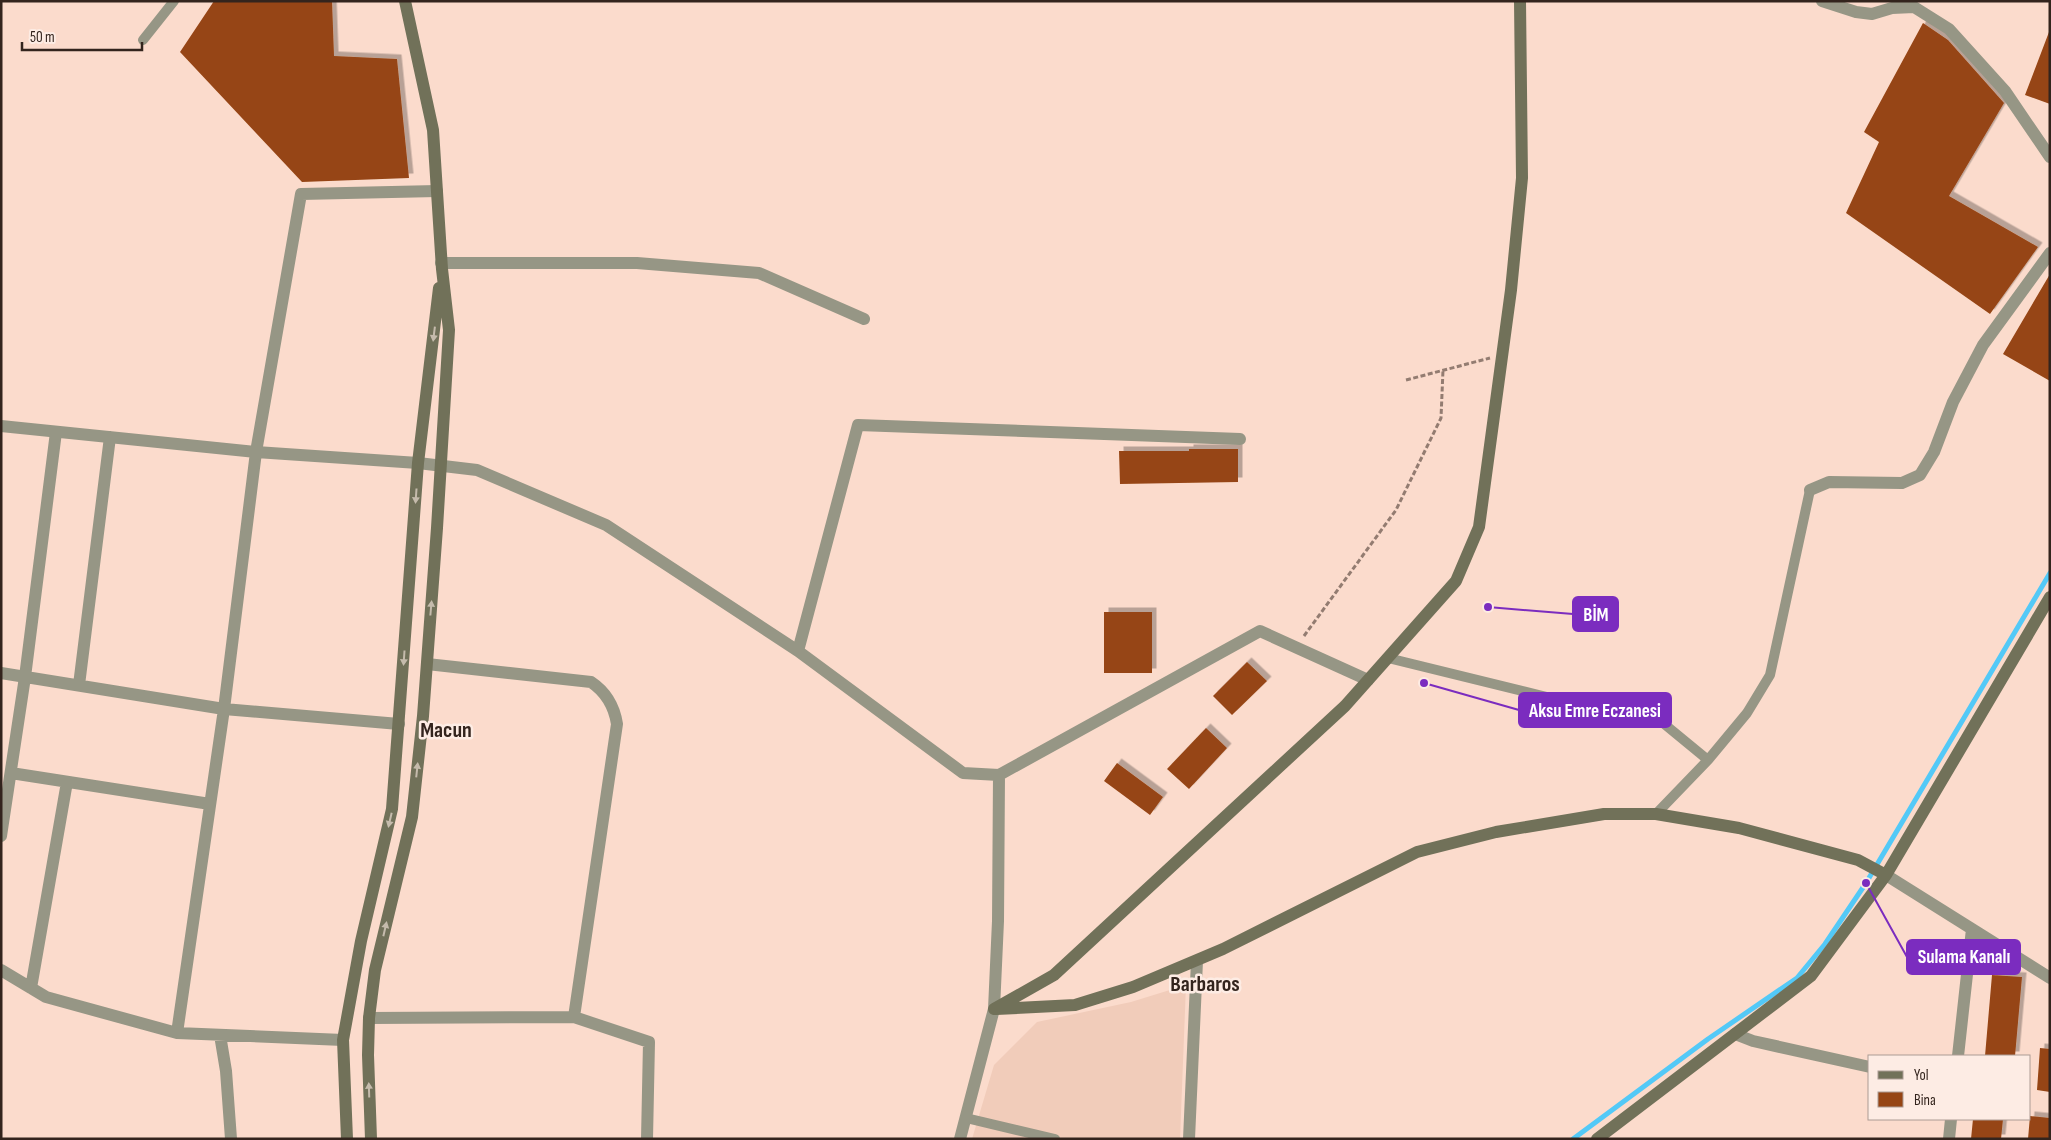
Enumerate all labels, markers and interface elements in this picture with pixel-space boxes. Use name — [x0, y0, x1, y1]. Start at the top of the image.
scale bar — [22, 20, 142, 52]
text: 50 m — [30, 28, 55, 47]
one-way arrow — [430, 327, 438, 343]
one-way arrow — [411, 488, 419, 504]
callout: BİM — [1573, 597, 1618, 631]
one-way arrow — [427, 600, 435, 616]
text: BİM — [1583, 604, 1609, 627]
one-way arrow — [400, 650, 408, 666]
callout: Aksu Emre Eczanesi — [1519, 693, 1671, 727]
text: Aksu Emre Eczanesi — [1528, 700, 1661, 723]
district label: Macun — [420, 717, 472, 744]
one-way arrow — [413, 762, 421, 778]
one-way arrow — [386, 812, 394, 827]
one-way arrow — [381, 922, 389, 937]
callout: Sulama Kanalı — [1907, 940, 2020, 974]
text: Sulama Kanalı — [1918, 946, 2010, 969]
district label: Barbaros — [1170, 971, 1240, 998]
legend — [1868, 1055, 2031, 1120]
text: Yol — [1914, 1066, 1929, 1085]
one-way arrow — [365, 1082, 373, 1098]
text: Bina — [1914, 1091, 1936, 1110]

